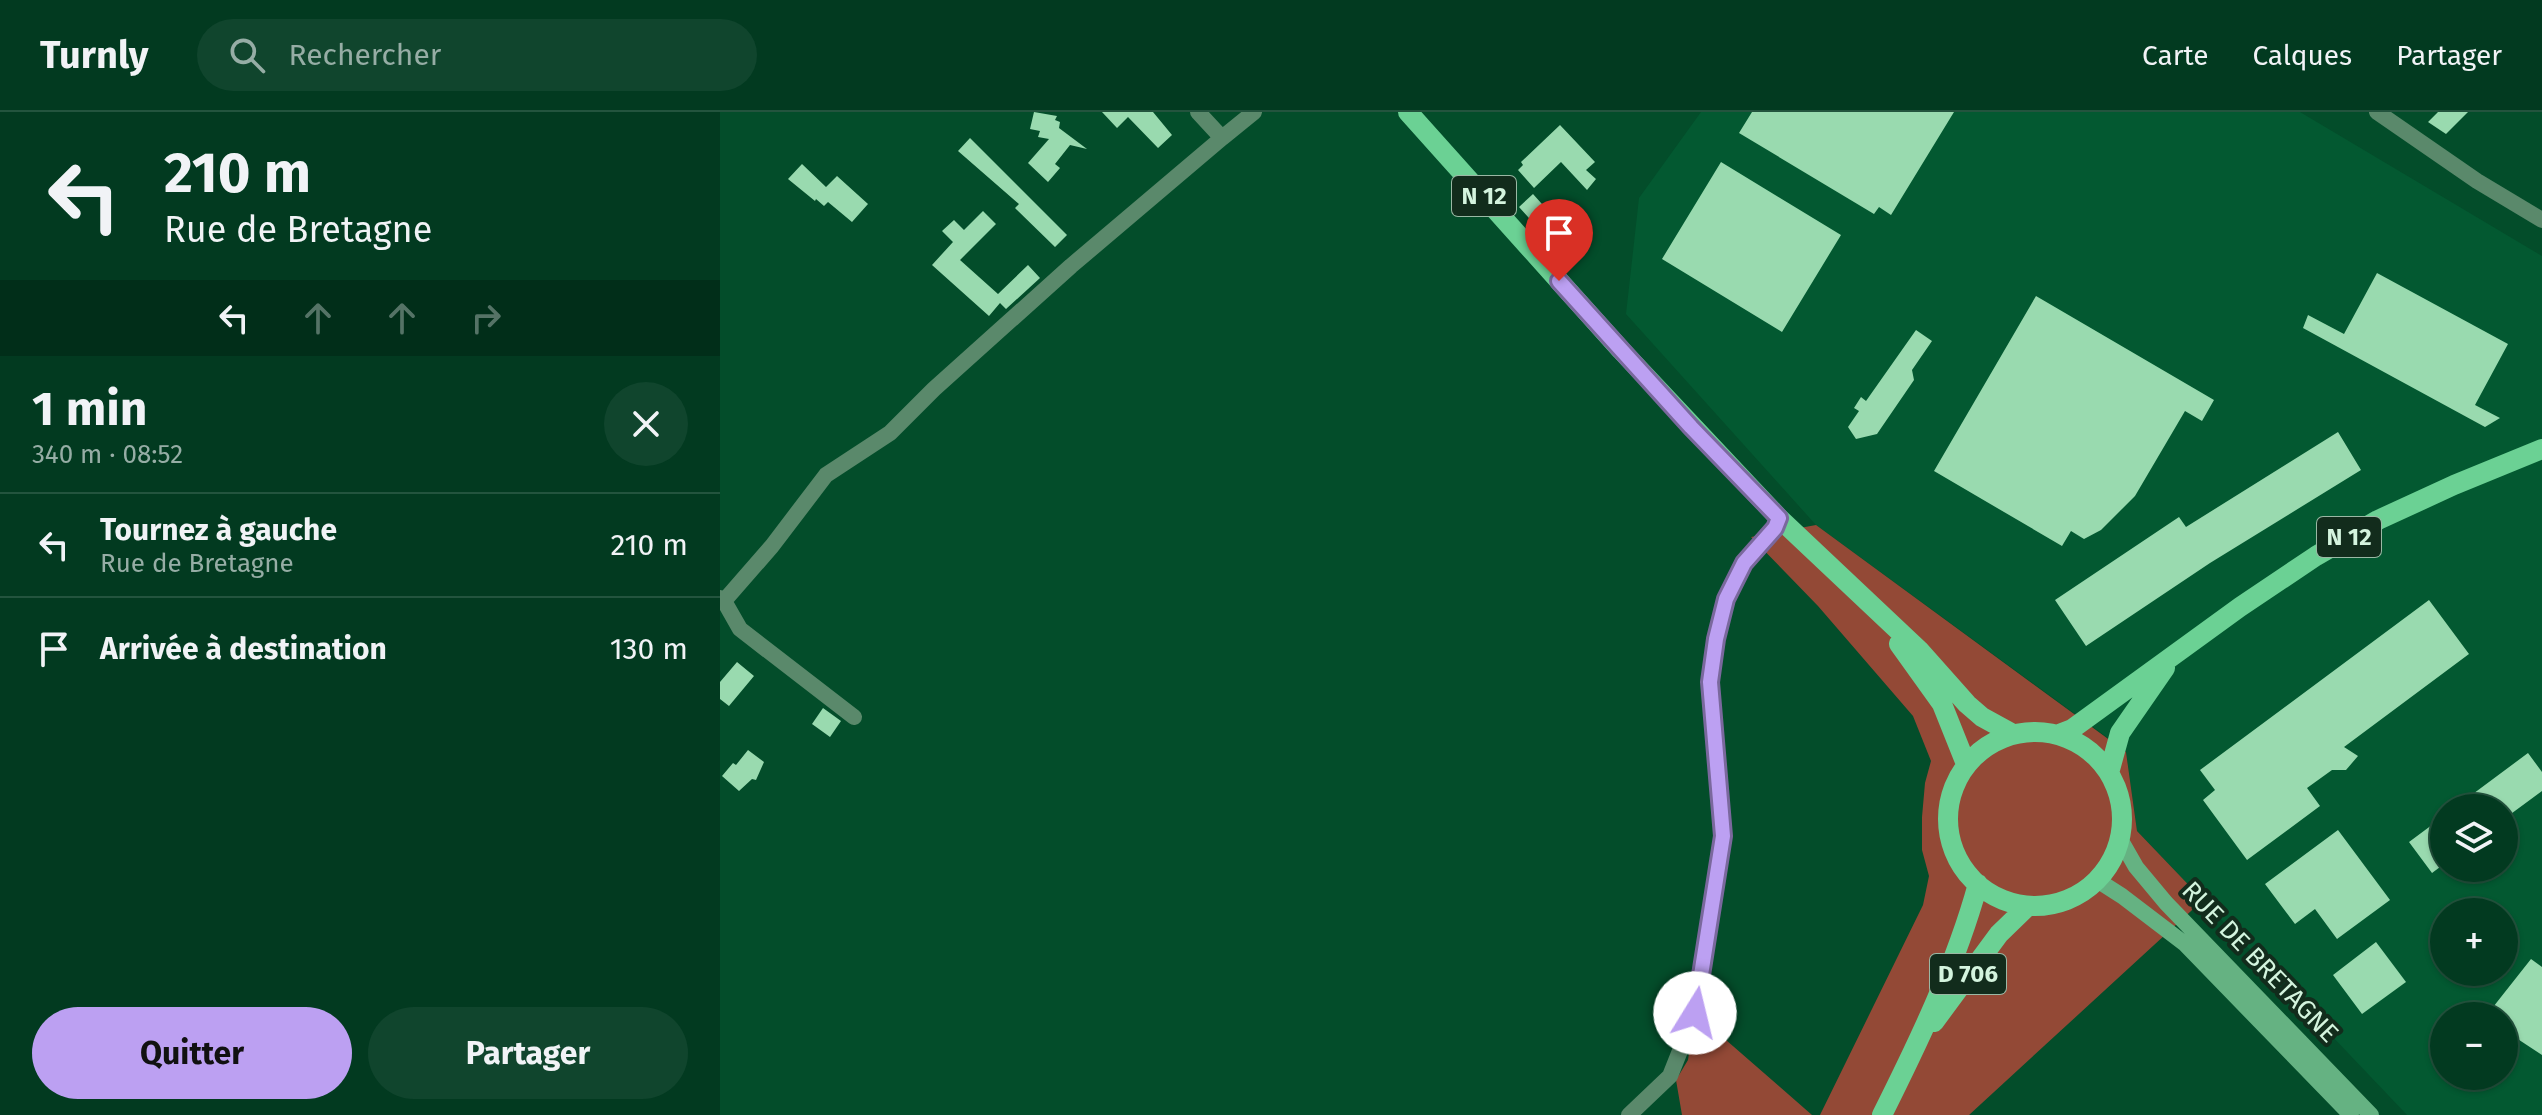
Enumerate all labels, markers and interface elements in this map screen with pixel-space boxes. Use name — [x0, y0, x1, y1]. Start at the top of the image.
search box — [197, 19, 757, 91]
text: Turnly — [40, 32, 149, 78]
icon: search — [225, 33, 269, 77]
text: Rechercher — [289, 37, 441, 73]
text: Carte — [2142, 39, 2208, 72]
text: Calques — [2252, 39, 2352, 72]
text: Partager — [2396, 39, 2502, 72]
text: 210 m — [164, 140, 311, 207]
icon: left — [32, 144, 136, 248]
road number: N 12 — [1452, 176, 1516, 216]
pin — [1525, 199, 1593, 281]
text: Rue de Bretagne — [164, 208, 432, 252]
icon: arrive — [1537, 211, 1581, 255]
icon: left — [212, 296, 256, 340]
icon: ahead — [296, 296, 340, 340]
icon: ahead — [380, 296, 424, 340]
icon: right — [464, 296, 508, 340]
text: 1 min — [32, 380, 147, 438]
button: close — [604, 382, 688, 466]
text: 340 m · 08:52 — [32, 439, 183, 470]
text: Tournez à gauche — [100, 512, 337, 548]
road number: N 12 — [2317, 517, 2381, 557]
icon: left — [32, 523, 76, 567]
text: 210 m — [611, 527, 688, 563]
text: Rue de Bretagne — [100, 548, 294, 579]
icon: arrive — [32, 627, 76, 671]
text: Arrivée à destination — [100, 631, 387, 667]
text: 130 m — [610, 631, 688, 667]
map controls — [2430, 794, 2518, 1090]
button: layers — [2430, 794, 2518, 882]
street label: RUE DE BRETAGNE — [2175, 875, 2345, 1049]
button: + — [2430, 898, 2518, 986]
road number: D 706 — [1930, 954, 2006, 994]
position arrow — [1653, 971, 1737, 1055]
button: − — [2430, 1002, 2518, 1090]
button: Quitter — [32, 1007, 352, 1099]
button: Partager — [368, 1007, 688, 1099]

